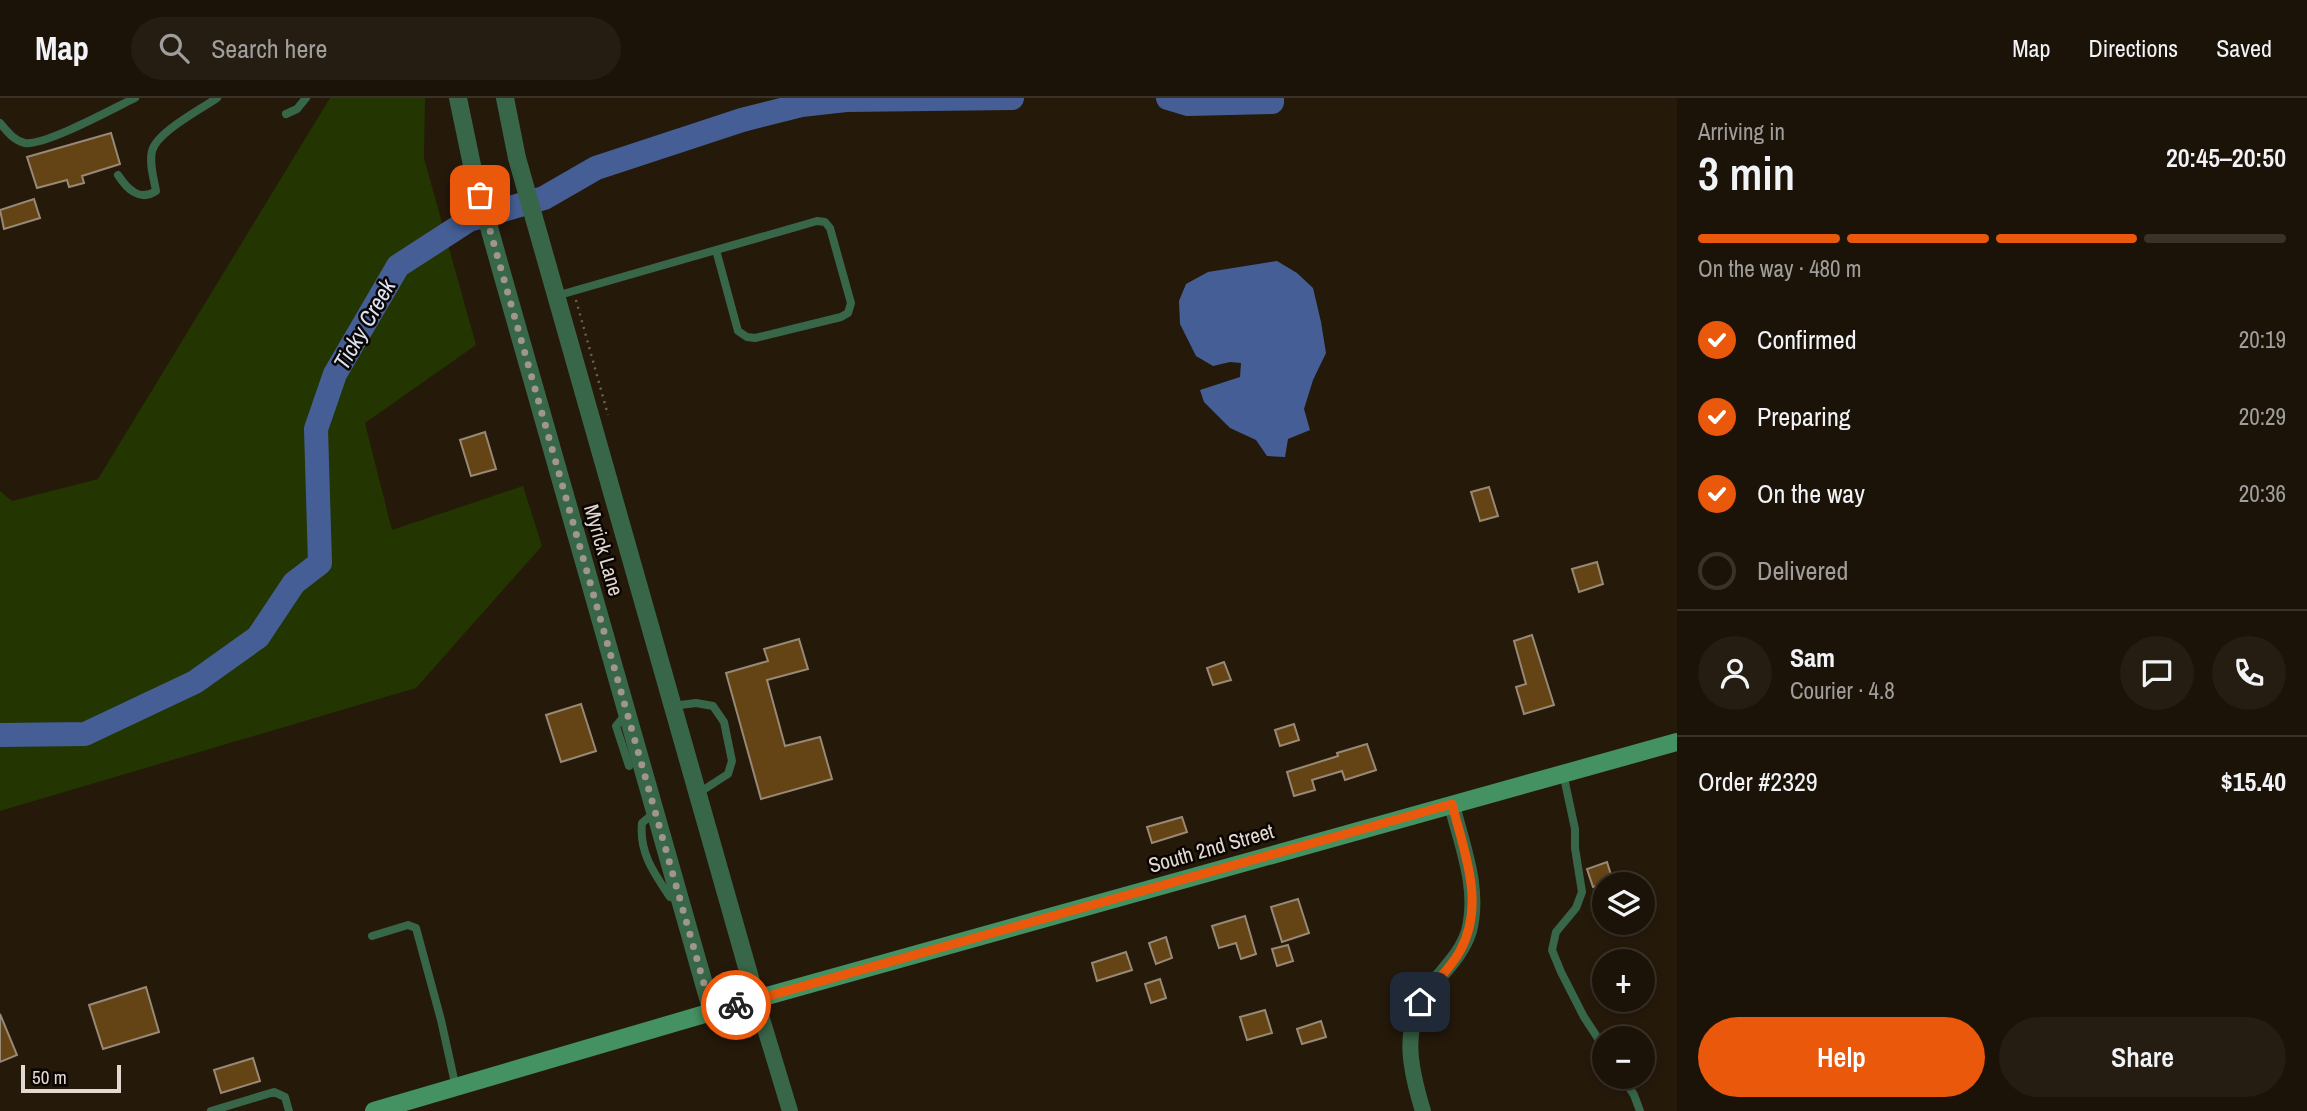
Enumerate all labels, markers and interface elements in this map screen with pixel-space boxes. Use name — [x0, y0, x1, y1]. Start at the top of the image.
search box — [131, 17, 621, 80]
text: Map — [35, 26, 89, 70]
icon: search — [155, 29, 193, 67]
text: Search here — [211, 31, 327, 66]
text: Map — [2012, 32, 2050, 64]
text: Directions — [2088, 32, 2178, 64]
text: Saved — [2216, 32, 2272, 64]
text: Arriving in — [1698, 116, 1785, 147]
text: 20:45–20:50 — [2166, 140, 2286, 175]
text: 3 min — [1698, 142, 1795, 204]
pin — [450, 165, 510, 225]
icon: bag — [461, 176, 499, 214]
text: On the way · 480 m — [1698, 253, 1862, 284]
water label: Ticky Creek — [326, 272, 403, 375]
icon: check — [1698, 321, 1736, 359]
text: Confirmed — [1757, 322, 1857, 357]
text: 20:19 — [2239, 324, 2286, 355]
icon: check — [1698, 398, 1736, 436]
text: Preparing — [1757, 399, 1851, 434]
text: 20:29 — [2239, 401, 2286, 432]
icon: check — [1698, 475, 1736, 513]
text: On the way — [1757, 476, 1865, 511]
text: 20:36 — [2239, 478, 2286, 509]
street label: Myrick Lane — [577, 501, 631, 599]
text: Delivered — [1757, 553, 1848, 588]
button: person — [1698, 636, 1772, 710]
button: chat — [2120, 636, 2194, 710]
button: phone — [2212, 636, 2286, 710]
text: Sam — [1790, 640, 1835, 675]
text: Courier · 4.8 — [1790, 675, 1895, 706]
text: Order #2329 — [1698, 764, 1818, 799]
text: $15.40 — [2221, 764, 2286, 799]
street label: South 2nd Street — [1145, 816, 1277, 880]
map controls — [1592, 872, 1655, 1089]
button: layers — [1592, 872, 1655, 935]
button: + — [1592, 949, 1655, 1012]
courier — [701, 970, 771, 1040]
pin — [1390, 972, 1450, 1032]
icon: home — [1401, 983, 1439, 1021]
icon: bike — [717, 986, 755, 1024]
button: Help — [1698, 1017, 1985, 1097]
button: Share — [1999, 1017, 2286, 1097]
button: − — [1592, 1026, 1655, 1089]
scale bar — [21, 1062, 121, 1094]
text: 50 m — [32, 1064, 67, 1090]

